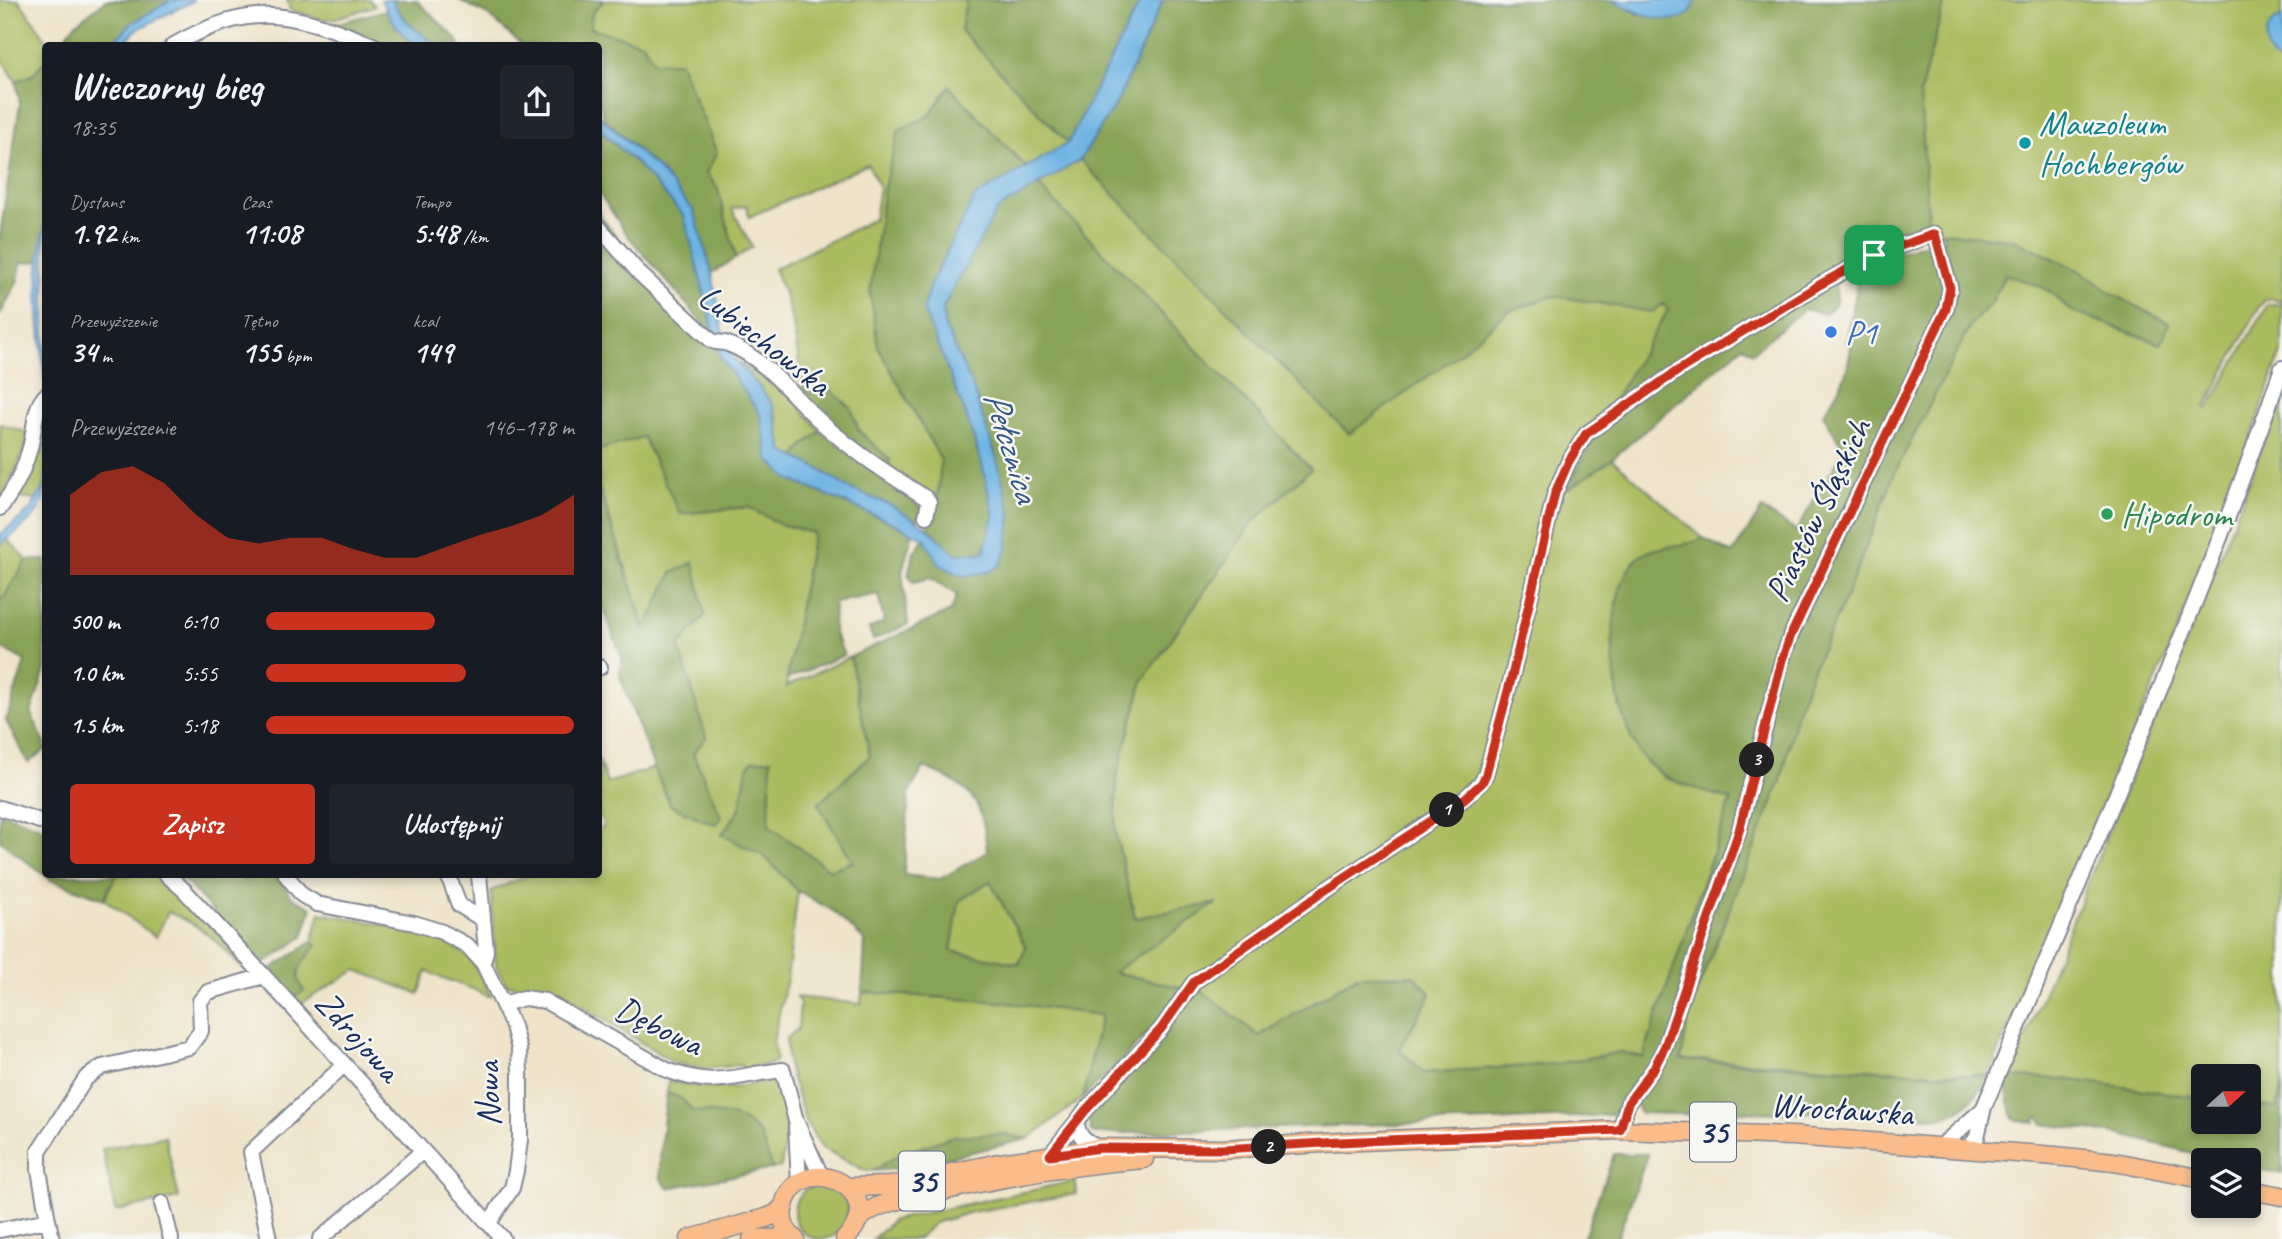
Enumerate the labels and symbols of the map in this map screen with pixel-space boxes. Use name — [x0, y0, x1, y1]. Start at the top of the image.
place label: Mauzoleum Hochbergów — [2039, 101, 2184, 186]
marker: Mauzoleum Hochbergów — [2017, 135, 2033, 151]
pin — [1844, 225, 1904, 285]
street label: Lubiechowska — [690, 274, 842, 407]
place label: P1 — [1845, 310, 1879, 355]
marker: P1 — [1823, 324, 1839, 340]
water label: Pełcznica — [973, 385, 1052, 510]
street label: Piastów Śląskich — [1754, 409, 1882, 609]
place label: Hipodrom — [2121, 492, 2235, 537]
marker: Hipodrom — [2099, 506, 2115, 522]
pin: 3 — [1740, 742, 1774, 778]
pin: 1 — [1430, 792, 1464, 828]
street label: Zdrojowa — [305, 981, 413, 1093]
street label: Dębowa — [608, 986, 712, 1067]
street label: Nowa — [465, 1059, 511, 1127]
north arrow — [2191, 1064, 2261, 1134]
street label: Wrocławska — [1770, 1082, 1916, 1137]
road number: 35 — [1690, 1102, 1736, 1162]
pin: 2 — [1252, 1130, 1286, 1164]
road number: 35 — [899, 1152, 945, 1210]

